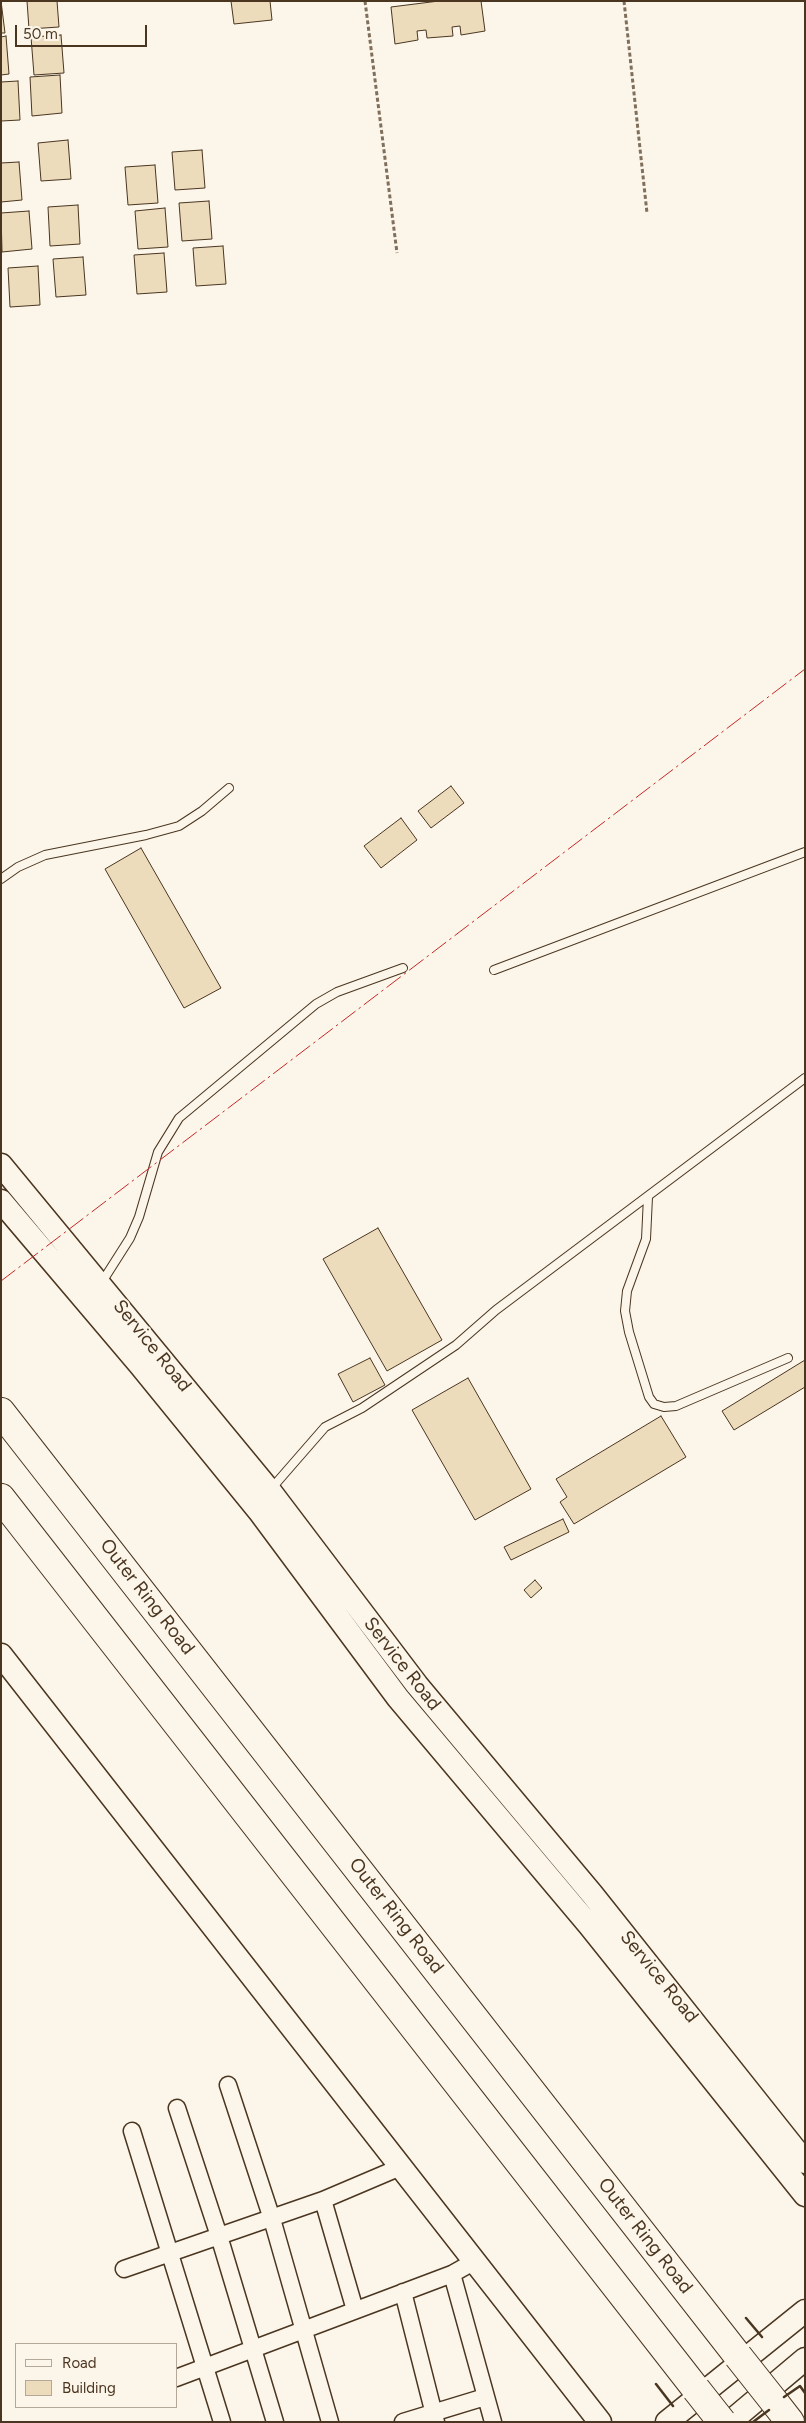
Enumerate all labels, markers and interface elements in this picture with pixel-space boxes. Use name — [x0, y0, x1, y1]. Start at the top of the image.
scale bar — [18, 15, 150, 47]
text: 50 m — [23, 25, 58, 43]
street label: Service Road — [108, 1295, 196, 1397]
street label: Outer Ring Road — [95, 1535, 199, 1659]
street label: Service Road — [359, 1613, 445, 1715]
street label: Outer Ring Road — [344, 1854, 448, 1978]
street label: Service Road — [615, 1926, 703, 2028]
street label: Outer Ring Road — [593, 2174, 697, 2298]
legend — [15, 2343, 178, 2408]
text: Road — [62, 2354, 97, 2372]
text: Building — [62, 2379, 116, 2397]

